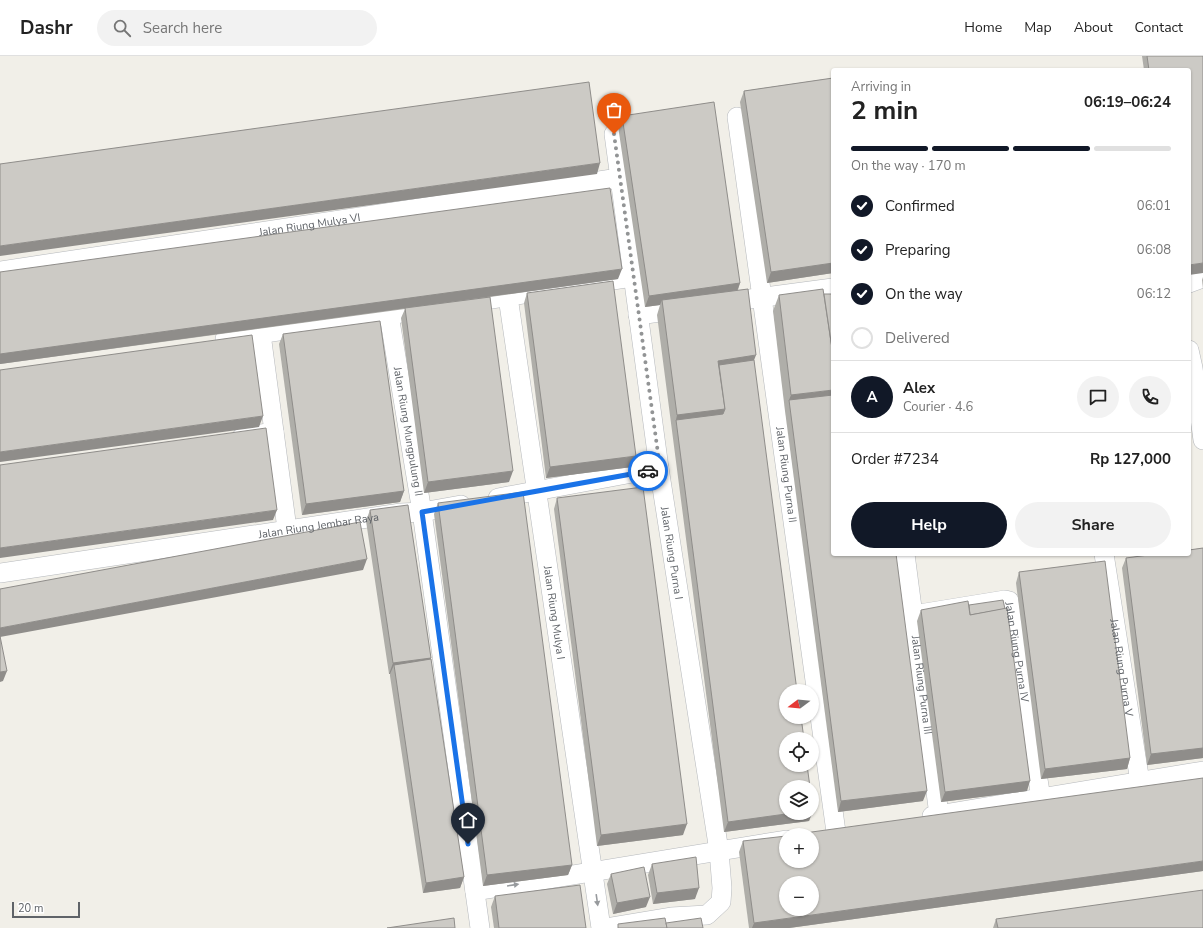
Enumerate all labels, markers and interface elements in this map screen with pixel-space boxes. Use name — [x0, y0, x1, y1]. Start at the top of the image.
search box — [97, 10, 377, 46]
text: Dashr — [20, 15, 73, 41]
icon: search — [111, 17, 133, 39]
text: Search here — [143, 18, 222, 38]
text: Home — [964, 18, 1002, 37]
text: Map — [1024, 18, 1052, 37]
text: About — [1074, 18, 1113, 37]
text: Contact — [1135, 18, 1183, 37]
text: Arriving in — [851, 78, 911, 96]
text: 06:19–06:24 — [1084, 92, 1171, 112]
pin — [597, 93, 631, 134]
text: 2 min — [851, 93, 918, 128]
icon: bag — [603, 99, 625, 121]
text: On the way · 170 m — [851, 157, 966, 175]
icon: check — [851, 195, 873, 217]
text: Confirmed — [885, 196, 955, 216]
text: 06:01 — [1137, 197, 1171, 215]
street label: Jalan Riung Mulya VI — [257, 210, 361, 240]
icon: check — [851, 239, 873, 261]
text: Preparing — [885, 240, 950, 260]
text: 06:08 — [1137, 241, 1171, 259]
icon: check — [851, 283, 873, 305]
text: On the way — [885, 284, 963, 304]
text: 06:12 — [1137, 285, 1171, 303]
text: Delivered — [885, 328, 950, 348]
street label: Jalan Riung Mungpulung II — [390, 365, 426, 497]
button: chat — [1077, 376, 1119, 418]
button: phone — [1129, 376, 1171, 418]
text: Alex — [903, 378, 935, 398]
text: A — [866, 387, 878, 407]
text: Courier · 4.6 — [903, 398, 973, 416]
street label: Jalan Riung Purna II — [772, 425, 800, 524]
text: Order #7234 — [851, 449, 939, 469]
text: Rp 127,000 — [1090, 449, 1171, 469]
courier — [628, 451, 668, 491]
icon: car — [637, 460, 659, 482]
button: Help — [851, 502, 1007, 548]
button: Share — [1015, 502, 1171, 548]
street label: Jalan Riung Purna I — [657, 505, 686, 601]
street label: Jalan Riung Jembar Raya — [256, 509, 380, 542]
street label: Jalan Riung Mulya I — [540, 564, 568, 661]
street label: Jalan Riung Purna IV — [1001, 600, 1032, 704]
street label: Jalan Riung Purna V — [1106, 617, 1137, 718]
street label: Jalan Riung Purna III — [908, 634, 935, 735]
north arrow — [779, 684, 819, 724]
map controls — [779, 684, 819, 916]
button: locate — [779, 732, 819, 772]
button: layers — [779, 780, 819, 820]
pin — [451, 803, 485, 844]
icon: home — [457, 809, 479, 831]
button: + — [779, 828, 819, 868]
button: − — [779, 876, 819, 916]
one-way arrow — [507, 882, 519, 888]
one-way arrow — [594, 894, 600, 906]
scale bar — [12, 900, 80, 919]
text: 20 m — [18, 901, 43, 916]

